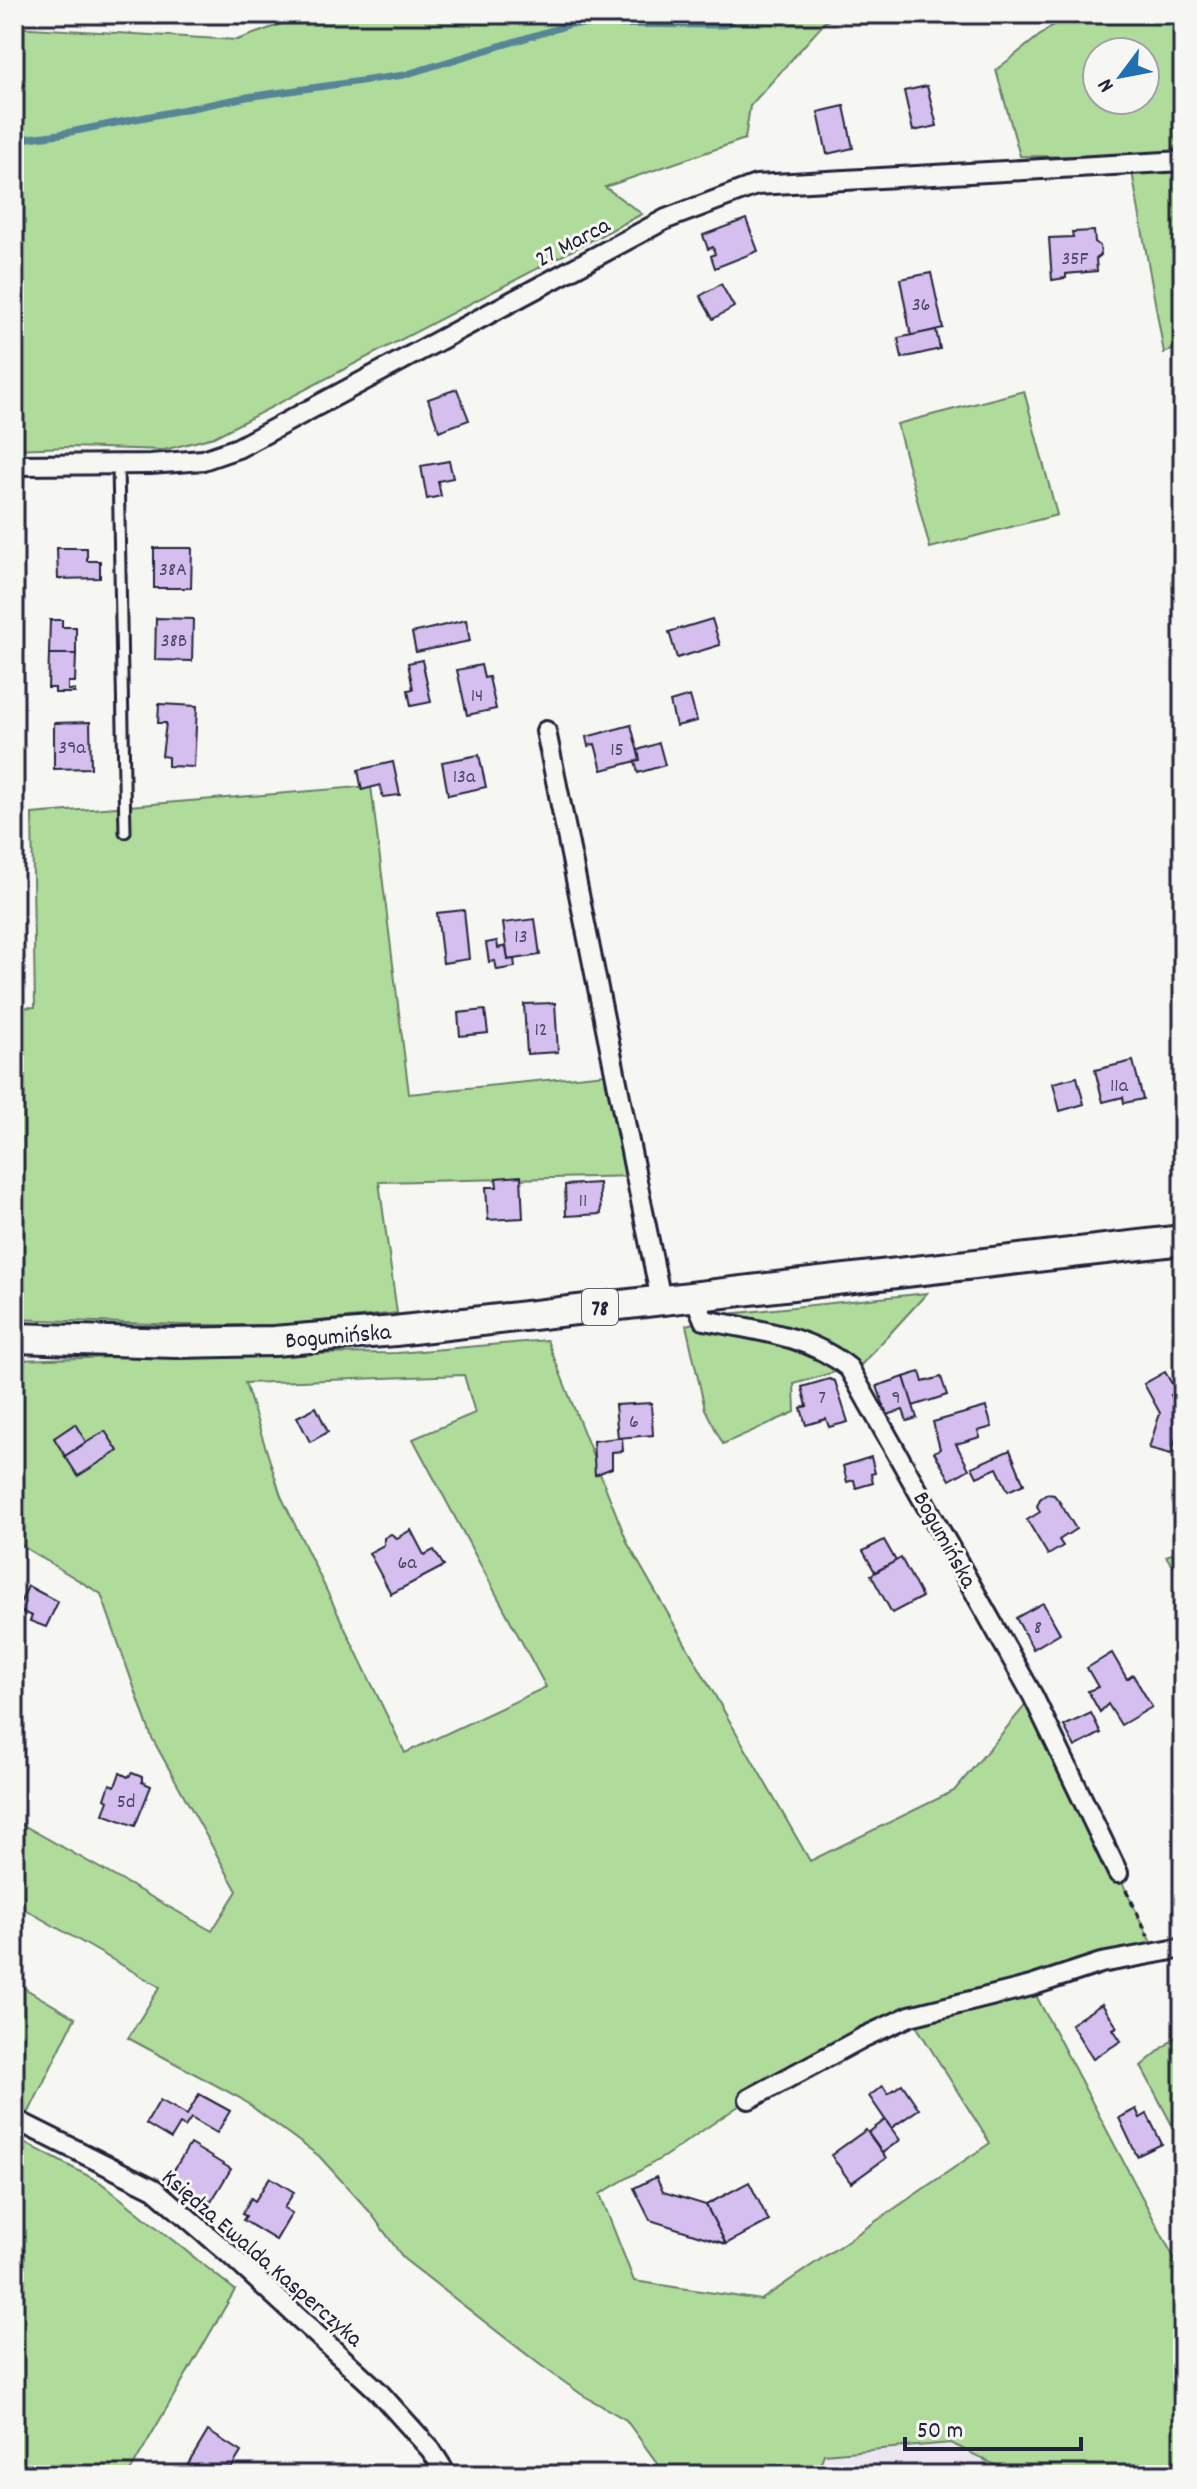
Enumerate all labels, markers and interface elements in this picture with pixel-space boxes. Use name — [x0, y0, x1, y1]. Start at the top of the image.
north arrow — [1081, 36, 1161, 116]
text: N — [1091, 72, 1123, 98]
street label: 27 Marca — [530, 209, 617, 278]
house number: 35F — [1061, 246, 1089, 274]
house number: 36 — [912, 292, 930, 320]
house number: 38A — [159, 557, 187, 585]
house number: 38B — [161, 628, 187, 656]
house number: 14 — [471, 683, 483, 711]
house number: 39a — [58, 735, 86, 763]
house number: 15 — [610, 737, 624, 765]
house number: 13a — [453, 764, 476, 792]
house number: 13 — [514, 924, 528, 952]
house number: 12 — [534, 1017, 548, 1045]
house number: 11a — [1110, 1073, 1129, 1101]
house number: 11 — [579, 1188, 587, 1216]
road number: 78 — [582, 1289, 618, 1325]
street label: Bogumińska — [284, 1316, 393, 1360]
house number: 7 — [818, 1385, 826, 1413]
house number: 9 — [891, 1385, 901, 1413]
house number: 6 — [629, 1409, 639, 1437]
street label: Bogumińska — [903, 1486, 984, 1596]
house number: 6a — [397, 1550, 417, 1578]
house number: 8 — [1034, 1615, 1042, 1643]
house number: 5d — [117, 1789, 135, 1817]
street label: Księdza Ewalda Kasperczyka — [153, 2162, 370, 2357]
scale bar — [905, 2401, 1081, 2451]
text: 50 m — [917, 2415, 963, 2449]

